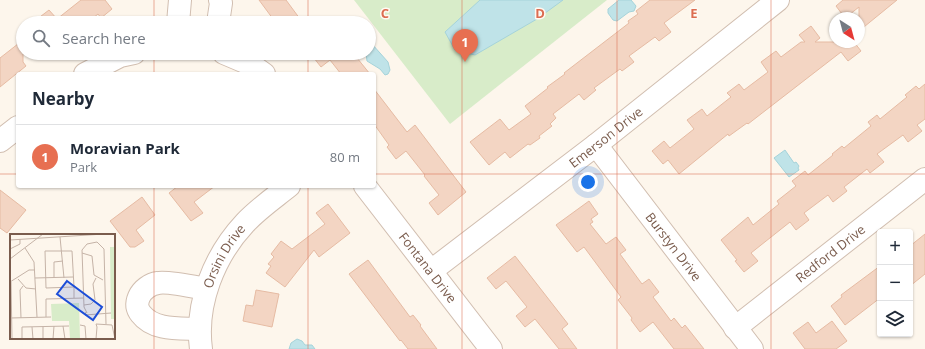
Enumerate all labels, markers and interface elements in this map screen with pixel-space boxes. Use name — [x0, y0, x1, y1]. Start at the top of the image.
text: C — [381, 4, 389, 22]
text: D — [535, 4, 545, 22]
text: E — [690, 4, 698, 22]
north arrow — [829, 12, 865, 48]
search box — [16, 16, 376, 60]
icon: search — [30, 27, 52, 49]
text: Search here — [62, 28, 146, 48]
pin: 1 — [452, 29, 478, 62]
text: Nearby — [32, 87, 94, 110]
street label: Emerson Drive — [565, 102, 646, 172]
text: Moravian Park — [70, 138, 180, 158]
text: 1 — [41, 148, 49, 166]
text: 80 m — [330, 148, 360, 166]
text: Park — [70, 158, 97, 176]
your location — [578, 172, 598, 192]
street label: Burstyn Drive — [642, 209, 706, 285]
street label: Orsini Drive — [199, 220, 249, 290]
street label: Redford Drive — [792, 220, 869, 286]
street label: Fontana Drive — [395, 228, 461, 307]
map controls — [877, 229, 913, 337]
button: + — [877, 229, 913, 265]
inset map — [10, 234, 115, 339]
button: − — [877, 265, 913, 301]
button: layers — [877, 301, 913, 337]

